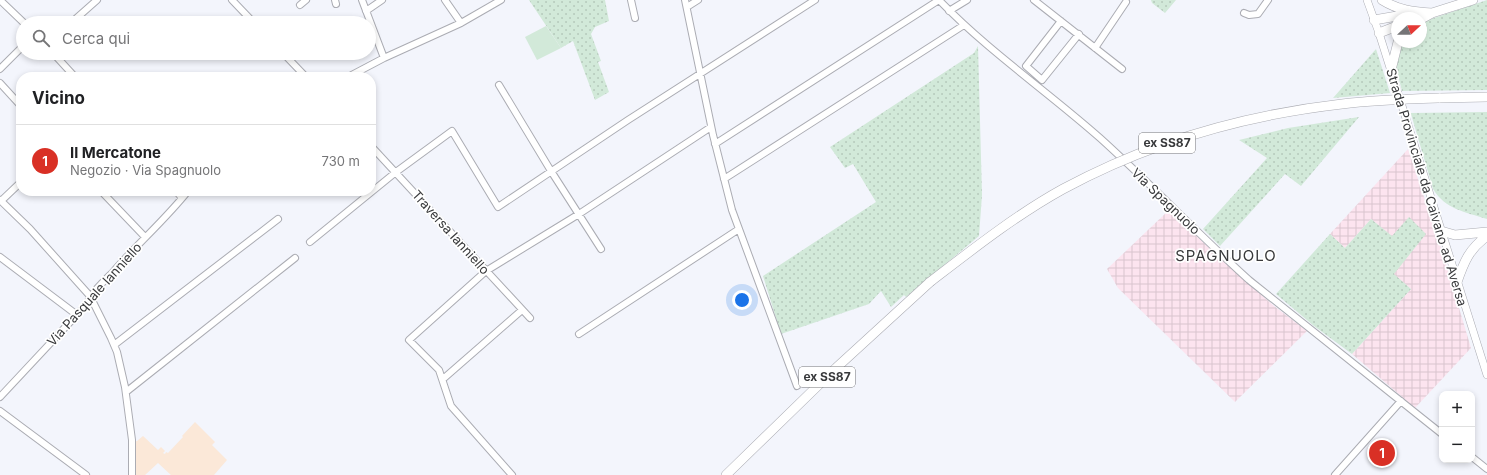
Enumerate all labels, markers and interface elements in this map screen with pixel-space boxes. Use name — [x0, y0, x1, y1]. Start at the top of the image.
north arrow — [1391, 12, 1427, 48]
search box — [16, 16, 376, 60]
icon: search — [30, 27, 52, 49]
text: Cerca qui — [62, 29, 130, 48]
street label: Strada Provinciale da Caivano ad Aversa — [1383, 66, 1471, 308]
text: Vicino — [32, 88, 85, 108]
road number: ex SS87 — [1139, 133, 1195, 153]
text: Il Mercatone — [70, 143, 161, 162]
text: 1 — [42, 153, 48, 169]
text: 730 m — [322, 153, 360, 169]
text: Negozio · Via Spagnuolo — [70, 162, 221, 178]
street label: Via Spagnuolo — [1128, 164, 1204, 238]
street label: Traversa Ianniello — [409, 187, 493, 278]
street label: Via Pasquale Ianniello — [43, 239, 145, 349]
district label: SPAGNUOLO — [1175, 246, 1277, 265]
your location — [732, 290, 752, 310]
road number: ex SS87 — [799, 367, 855, 387]
map controls — [1439, 391, 1475, 463]
button: + — [1439, 391, 1475, 427]
button: − — [1439, 427, 1475, 463]
pin: 1 — [1369, 438, 1395, 468]

